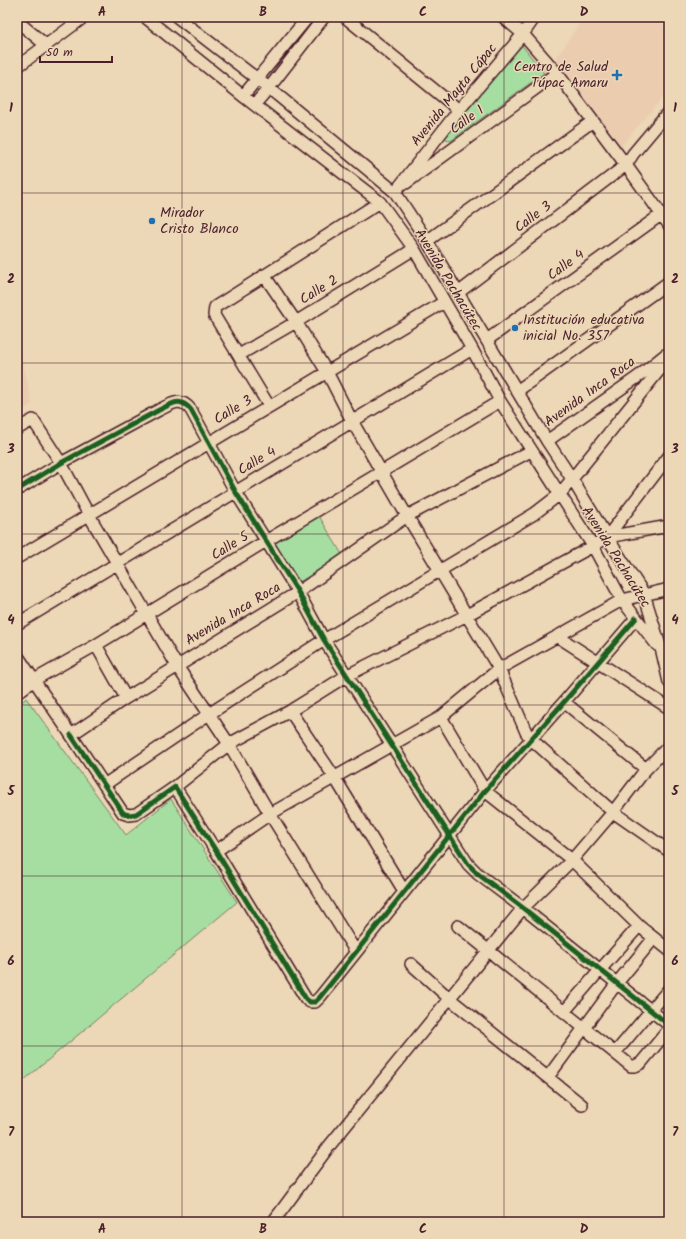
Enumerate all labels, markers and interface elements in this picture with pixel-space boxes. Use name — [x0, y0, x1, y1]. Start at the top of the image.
text: A — [98, 2, 106, 23]
text: B — [259, 2, 267, 23]
text: C — [419, 2, 427, 23]
text: D — [580, 2, 589, 23]
scale bar — [40, 38, 112, 64]
street label: Avenida Mayta Cápac — [406, 39, 502, 151]
text: 50 m — [46, 43, 73, 62]
place label: Centro de Salud Túpac Amaru — [514, 56, 609, 94]
marker: Centro de Salud Túpac Amaru — [611, 69, 623, 81]
text: 1 — [9, 98, 13, 119]
text: 1 — [673, 98, 677, 119]
street label: Calle 1 — [445, 100, 489, 140]
street label: Calle 3 — [510, 196, 556, 238]
place label: Mirador Cristo Blanco — [160, 202, 239, 240]
marker: Mirador Cristo Blanco — [147, 216, 157, 226]
street label: Avenida Pachacútec — [409, 225, 487, 335]
street label: Calle 4 — [543, 244, 589, 286]
text: 2 — [7, 269, 15, 290]
text: 2 — [671, 269, 679, 290]
street label: Calle 2 — [295, 270, 343, 310]
place label: Institución educativa inicial No. 357 — [523, 309, 645, 347]
marker: Institución educativa inicial No. 357 — [510, 323, 520, 333]
street label: Avenida Inca Roca — [540, 351, 640, 433]
street label: Calle 3 — [209, 390, 257, 430]
text: 3 — [6, 439, 15, 460]
text: 3 — [670, 439, 679, 460]
street label: Calle 4 — [234, 441, 281, 481]
street label: Avenida Pachacútec — [576, 502, 656, 612]
street label: Calle 5 — [207, 525, 255, 566]
street label: Avenida Inca Roca — [181, 577, 285, 651]
text: 4 — [7, 610, 15, 631]
text: 4 — [671, 610, 679, 631]
text: 5 — [7, 781, 16, 802]
text: 5 — [671, 781, 680, 802]
text: 6 — [7, 951, 15, 972]
text: 6 — [671, 951, 679, 972]
text: 7 — [8, 1122, 15, 1143]
text: 7 — [672, 1122, 679, 1143]
text: A — [98, 1219, 106, 1239]
text: B — [259, 1219, 267, 1239]
text: C — [419, 1219, 427, 1239]
text: D — [580, 1219, 589, 1239]

